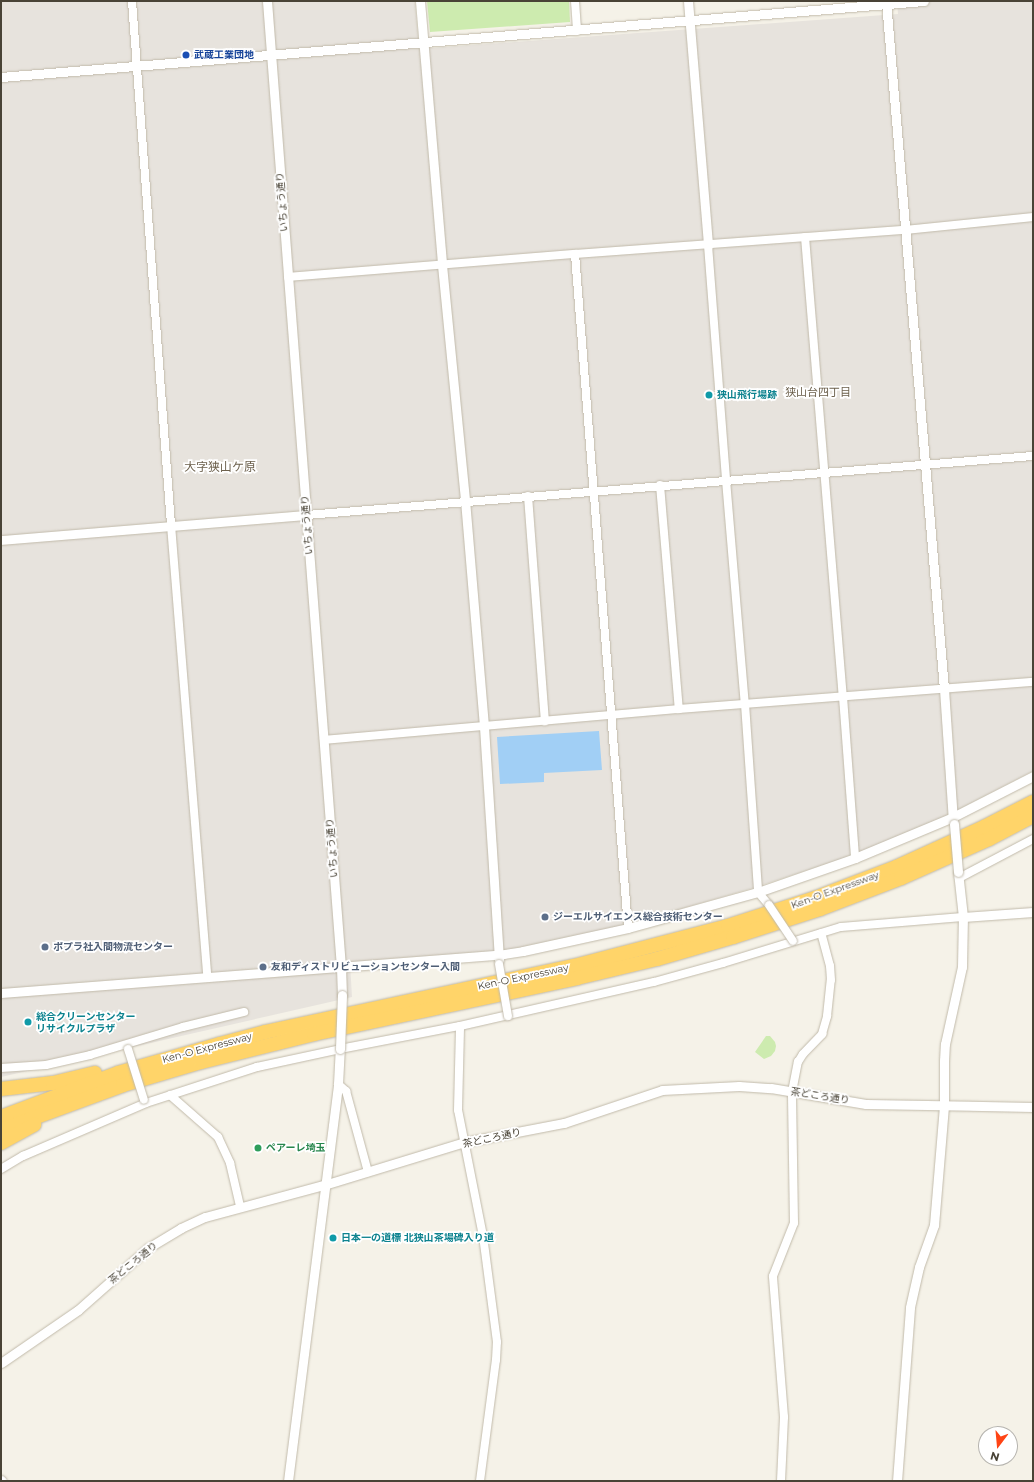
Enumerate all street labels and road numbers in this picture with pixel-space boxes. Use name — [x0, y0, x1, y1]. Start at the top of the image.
street label: いちょう通り — [274, 172, 290, 232]
street label: いちょう通り — [299, 495, 315, 555]
street label: いちょう通り — [324, 818, 340, 878]
street label: Ken-O Expressway — [789, 869, 881, 911]
street label: Ken-O Expressway — [476, 962, 570, 992]
street label: Ken-O Expressway — [161, 1030, 253, 1066]
street label: 茶どころ通り — [789, 1085, 851, 1107]
street label: 茶どころ通り — [461, 1126, 523, 1150]
street label: 茶どころ通り — [106, 1239, 160, 1287]

